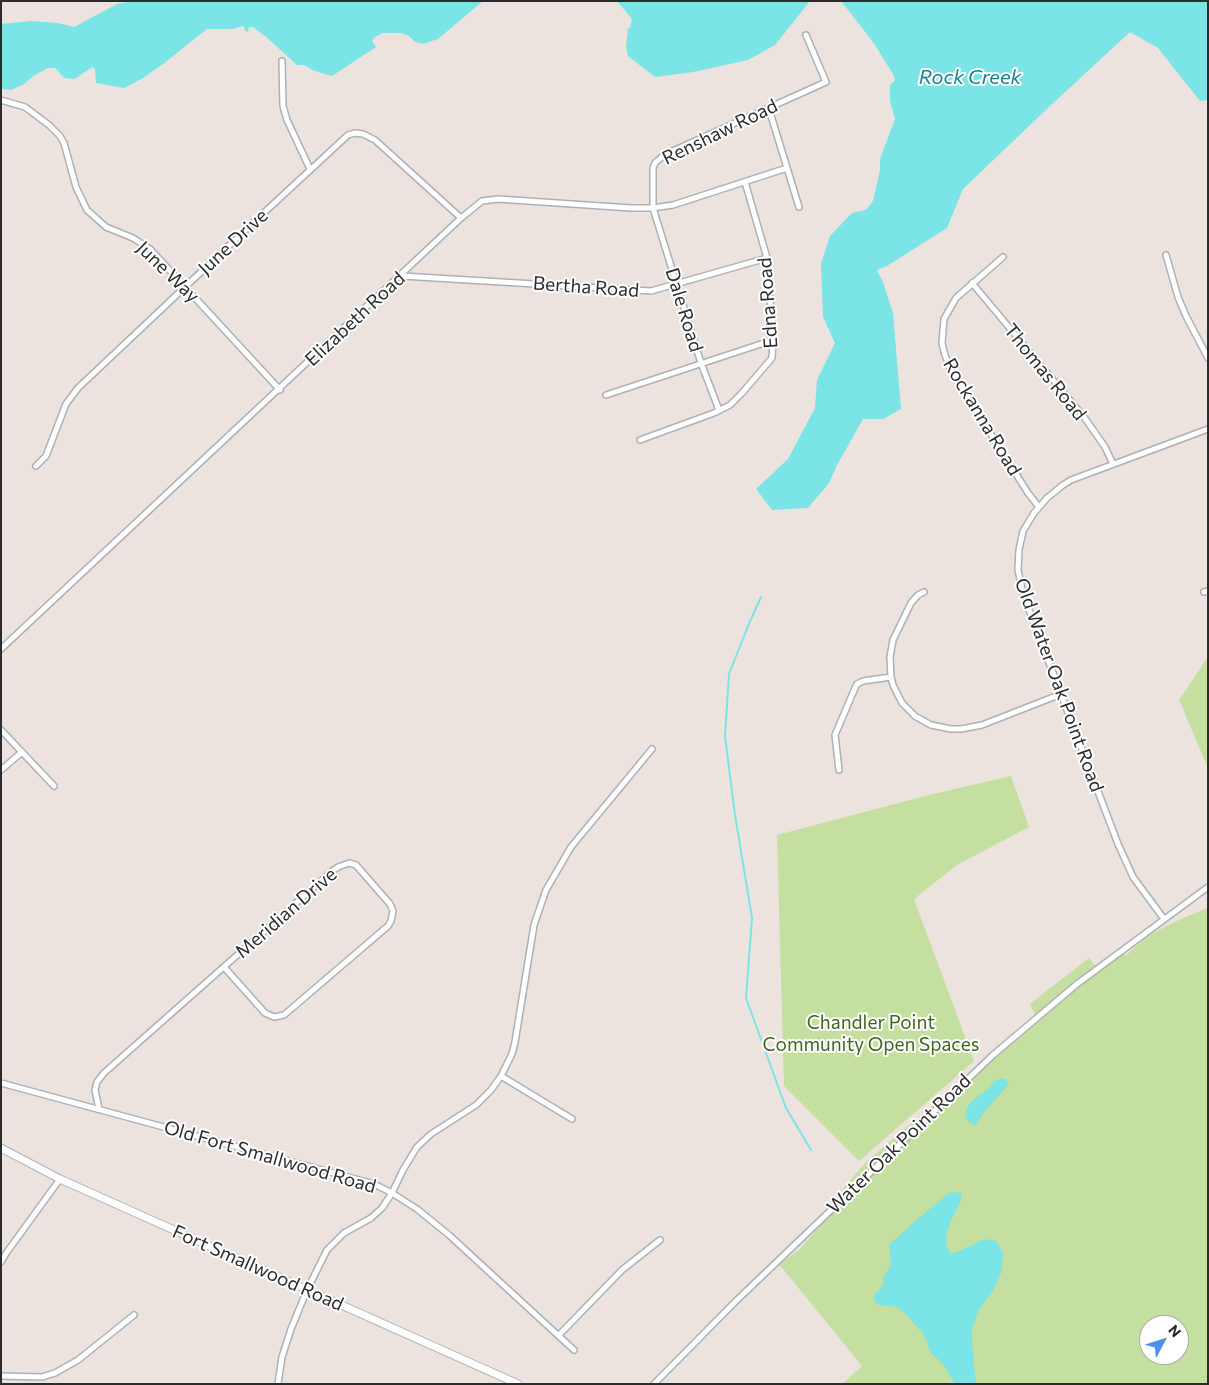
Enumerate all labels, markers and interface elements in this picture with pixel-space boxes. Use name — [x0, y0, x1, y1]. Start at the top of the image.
water label: Rock Creek — [919, 65, 1021, 89]
street label: Renshaw Road — [659, 94, 781, 170]
street label: June Drive — [194, 204, 272, 280]
street label: June Way — [132, 236, 204, 308]
street label: Edna Road — [753, 257, 783, 349]
street label: Dale Road — [660, 265, 708, 355]
street label: Elizabeth Road — [300, 267, 410, 371]
street label: Bertha Road — [532, 272, 640, 302]
street label: Thomas Road — [999, 319, 1091, 425]
street label: Rockanna Road — [938, 354, 1026, 480]
street label: Old Water Oak Point Road — [1010, 575, 1108, 795]
street label: Meridian Drive — [231, 863, 341, 963]
park label: Chandler Point Community Open Spaces — [763, 1012, 979, 1056]
street label: Water Oak Point Road — [822, 1069, 976, 1219]
street label: Old Fort Smallwood Road — [161, 1116, 379, 1198]
street label: Fort Smallwood Road — [169, 1220, 347, 1316]
north arrow — [1139, 1315, 1189, 1365]
text: N — [1165, 1321, 1185, 1340]

